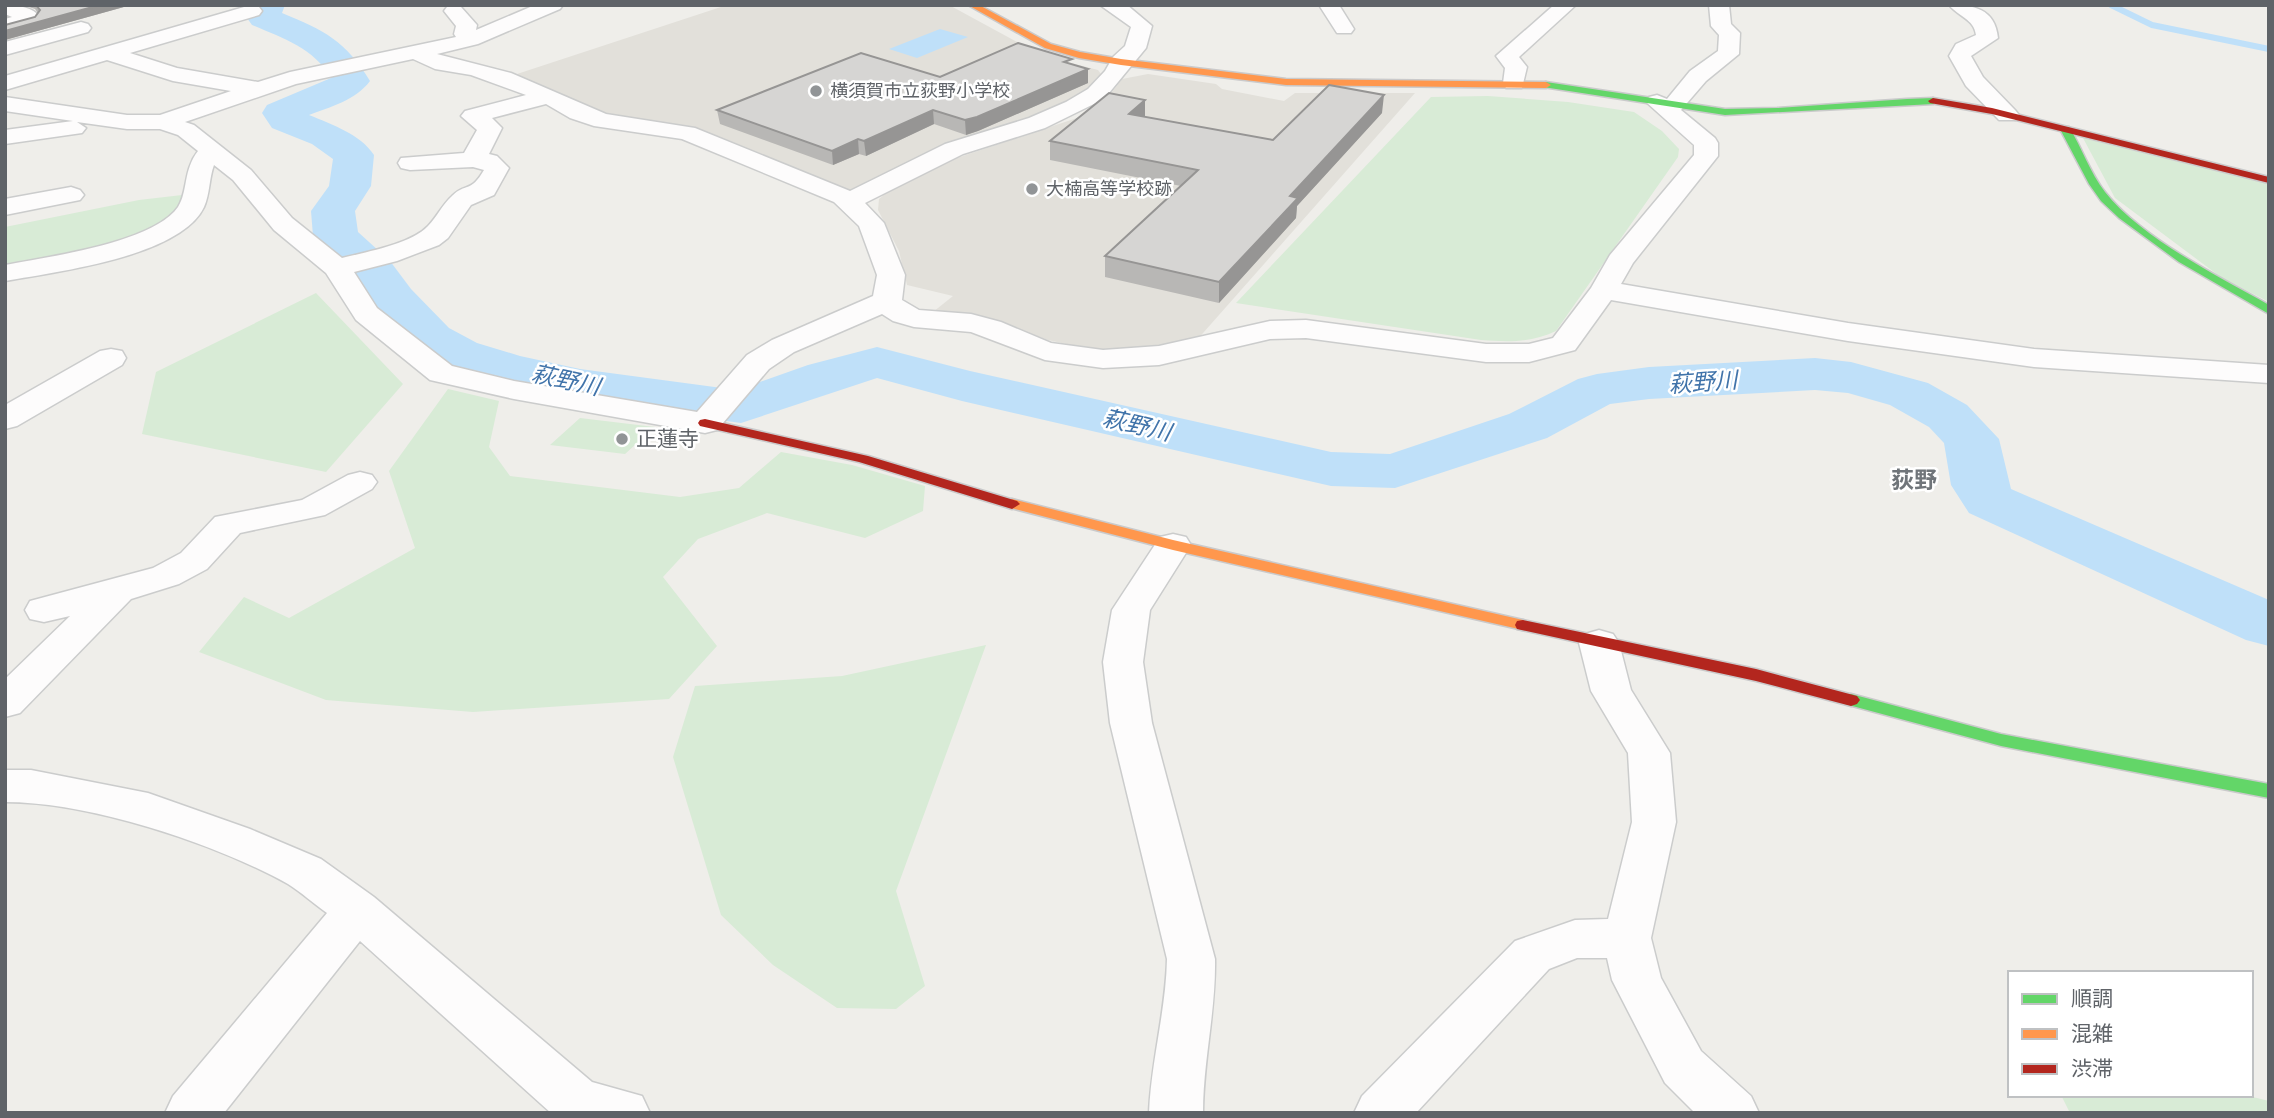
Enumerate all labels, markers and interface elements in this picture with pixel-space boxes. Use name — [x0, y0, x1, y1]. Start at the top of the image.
place label: 横須賀市立荻野小学校 — [830, 79, 1010, 101]
marker: 横須賀市立荻野小学校 — [808, 83, 824, 99]
place label: 大楠高等学校跡 — [1046, 177, 1172, 199]
marker: 大楠高等学校跡 — [1024, 181, 1040, 197]
water label: 萩野川 — [530, 358, 606, 401]
water label: 萩野川 — [1668, 364, 1741, 397]
water label: 萩野川 — [1100, 403, 1177, 446]
place label: 正蓮寺 — [636, 425, 699, 450]
marker: 正蓮寺 — [614, 431, 630, 447]
district label: 荻野 — [1891, 465, 1937, 493]
legend — [2008, 971, 2253, 1097]
text: 順調 — [2071, 985, 2113, 1010]
text: 混雑 — [2071, 1020, 2113, 1045]
text: 渋滞 — [2071, 1055, 2113, 1080]

